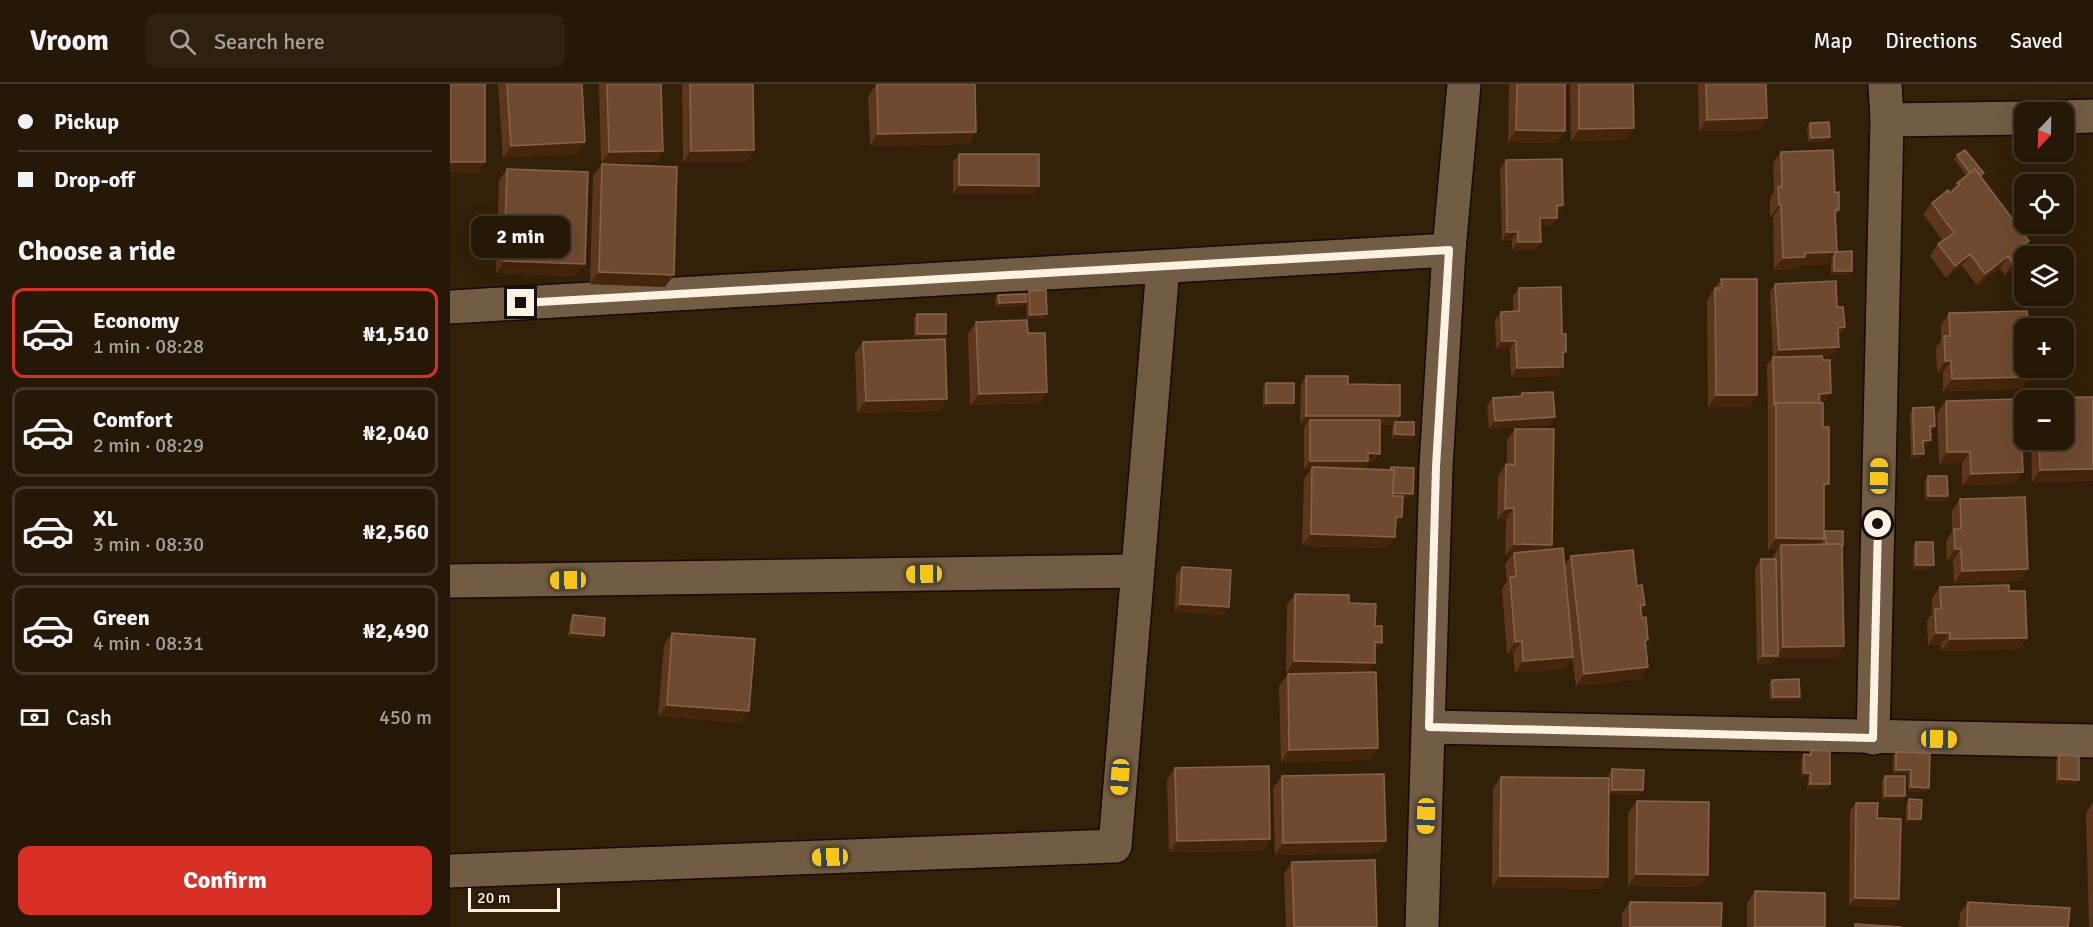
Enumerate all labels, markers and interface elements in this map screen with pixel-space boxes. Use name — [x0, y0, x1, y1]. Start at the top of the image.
search box — [145, 14, 565, 68]
text: Vroom — [30, 24, 109, 58]
icon: search — [166, 25, 199, 58]
text: Search here — [214, 28, 325, 55]
text: Map — [1814, 28, 1852, 54]
text: Directions — [1885, 28, 1977, 54]
text: Saved — [2010, 28, 2063, 54]
north arrow — [2014, 102, 2074, 162]
map controls — [2014, 102, 2074, 450]
text: Pickup — [54, 108, 119, 135]
text: Drop-off — [54, 166, 135, 193]
button: locate — [2014, 174, 2074, 234]
callout: 2 min — [472, 216, 571, 258]
text: 2 min — [496, 224, 545, 249]
text: Choose a ride — [18, 235, 176, 268]
button: layers — [2014, 246, 2074, 306]
route end — [507, 289, 534, 316]
icon: car — [21, 306, 75, 360]
text: Economy — [93, 307, 179, 334]
button: + — [2014, 318, 2074, 378]
text: ₦1,510 — [363, 320, 429, 347]
text: 1 min · 08:28 — [93, 334, 204, 359]
button: − — [2014, 390, 2074, 450]
icon: car — [21, 405, 75, 459]
text: Comfort — [93, 406, 173, 433]
text: ₦2,040 — [363, 419, 429, 446]
text: 2 min · 08:29 — [93, 433, 204, 458]
car — [1870, 458, 1888, 494]
icon: car — [21, 504, 75, 558]
text: XL — [93, 505, 118, 532]
route start — [1864, 510, 1891, 537]
text: ₦2,560 — [363, 518, 429, 545]
text: 3 min · 08:30 — [93, 532, 204, 557]
car — [906, 565, 942, 583]
car — [550, 571, 586, 589]
icon: car — [21, 603, 75, 657]
text: Green — [93, 604, 150, 631]
text: ₦2,490 — [363, 617, 429, 644]
text: 4 min · 08:31 — [93, 631, 204, 656]
icon: cash — [18, 701, 51, 734]
text: Cash — [66, 704, 112, 731]
text: 450 m — [379, 705, 432, 730]
car — [1921, 730, 1957, 748]
car — [1110, 758, 1130, 796]
car — [1416, 798, 1436, 834]
button: Confirm — [18, 846, 432, 915]
car — [812, 847, 848, 867]
scale bar — [468, 885, 560, 912]
text: 20 m — [477, 888, 511, 908]

